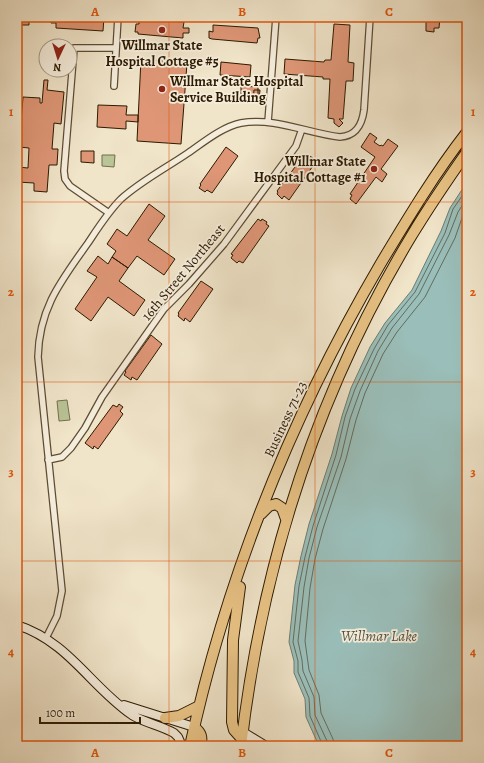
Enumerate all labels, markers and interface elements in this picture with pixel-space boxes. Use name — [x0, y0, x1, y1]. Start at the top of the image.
text: A — [90, 3, 100, 20]
text: B — [238, 3, 246, 20]
text: C — [385, 3, 393, 20]
marker: Willmar State Hospital Cottage #5 — [157, 25, 167, 35]
place label: Willmar State Hospital Cottage #5 — [105, 36, 219, 71]
north arrow — [38, 38, 78, 78]
text: N — [53, 60, 62, 75]
place label: Willmar State Hospital Service Building — [169, 72, 304, 107]
marker: Willmar State Hospital Service Building — [157, 84, 167, 94]
text: 1 — [9, 103, 14, 120]
text: 1 — [471, 103, 476, 120]
place label: Willmar State Hospital Cottage #1 — [254, 152, 367, 187]
marker: Willmar State Hospital Cottage #1 — [369, 164, 379, 174]
street label: 16th Street Northeast — [137, 220, 230, 325]
text: 2 — [8, 283, 15, 300]
text: 2 — [470, 283, 477, 300]
street label: Business 71-23 — [260, 378, 311, 460]
text: 3 — [8, 463, 14, 480]
text: 3 — [470, 463, 476, 480]
water label: Willmar Lake — [341, 626, 418, 646]
text: 4 — [8, 643, 14, 660]
text: 4 — [470, 643, 476, 660]
scale bar — [40, 699, 140, 725]
text: 100 m — [46, 705, 75, 721]
text: A — [90, 744, 100, 761]
text: B — [238, 744, 246, 761]
text: C — [385, 744, 393, 761]

